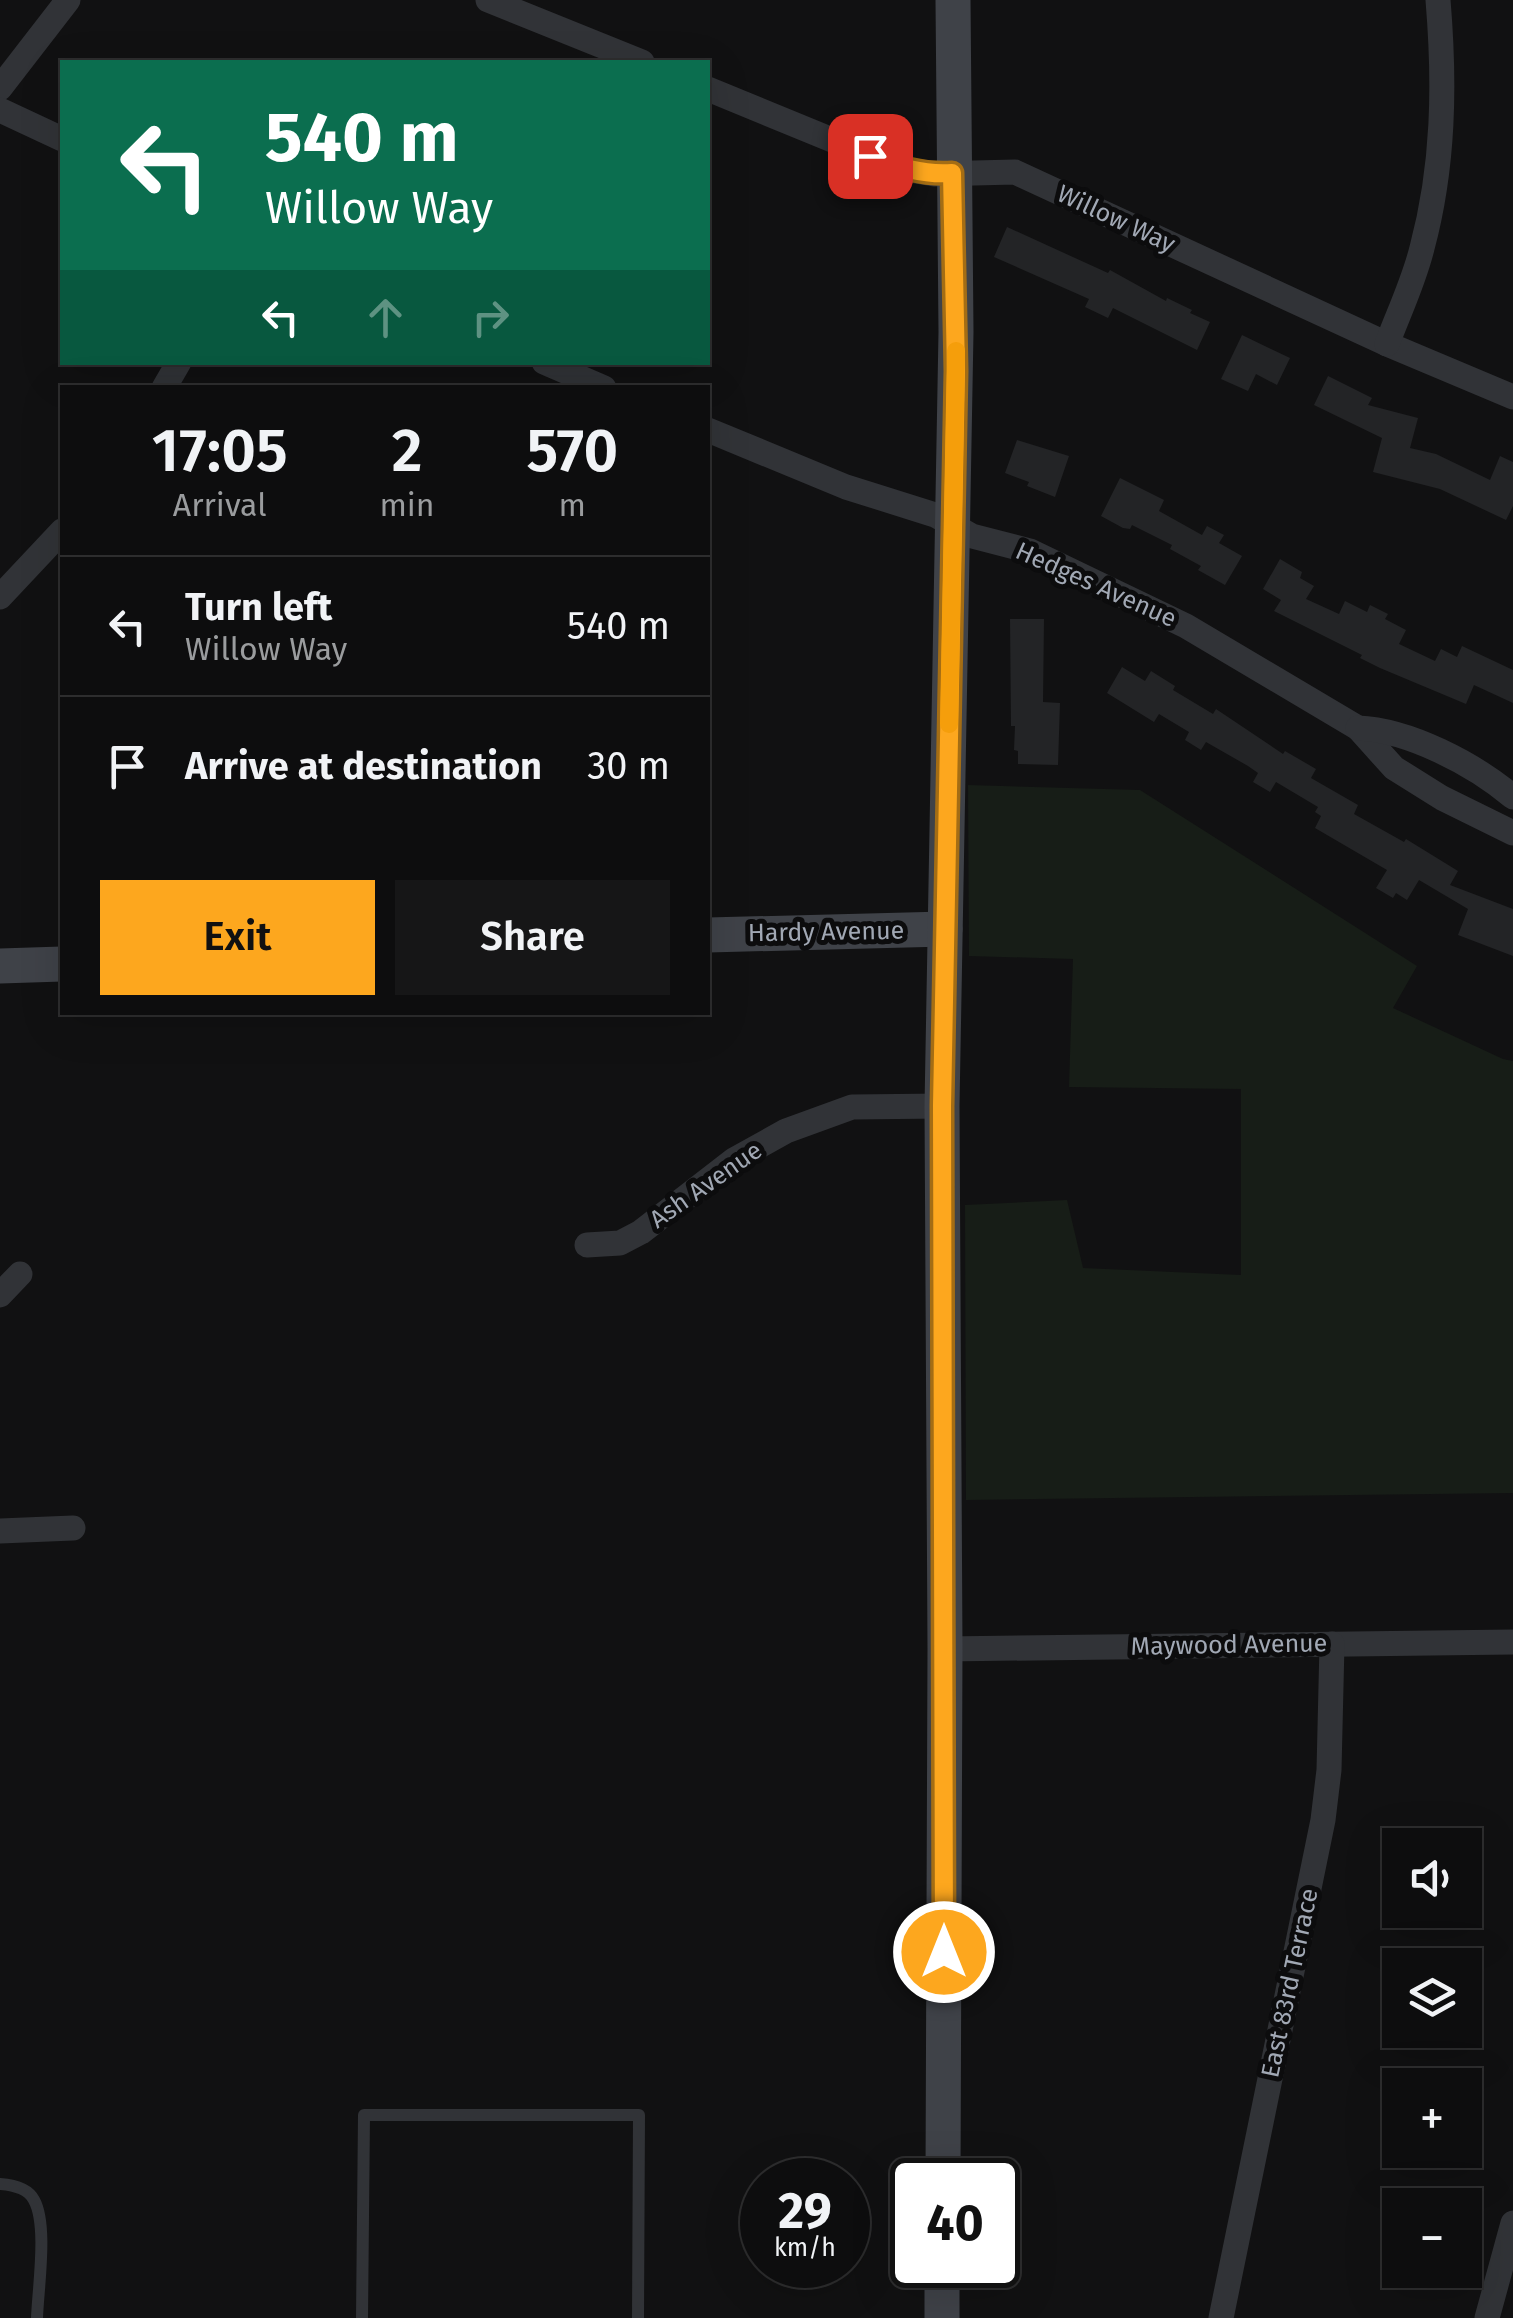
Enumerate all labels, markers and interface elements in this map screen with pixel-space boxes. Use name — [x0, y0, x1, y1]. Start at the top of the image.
text: 540 m — [265, 96, 459, 180]
icon: left — [100, 100, 230, 230]
pin — [828, 114, 913, 199]
icon: arrive — [843, 129, 898, 184]
street label: Willow Way — [1052, 179, 1180, 260]
text: Willow Way — [265, 181, 493, 235]
icon: left — [253, 290, 308, 345]
icon: ahead — [358, 290, 413, 345]
icon: right — [463, 290, 518, 345]
text: 17:05 — [152, 415, 288, 487]
text: 2 — [392, 415, 422, 487]
text: 570 — [526, 415, 618, 487]
text: Arrival — [173, 486, 267, 524]
text: min — [379, 486, 435, 524]
text: m — [559, 486, 586, 524]
street label: Hedges Avenue — [1011, 536, 1181, 634]
text: Turn left — [185, 584, 332, 630]
icon: left — [100, 599, 155, 654]
text: 540 m — [567, 603, 670, 649]
text: Willow Way — [185, 630, 347, 668]
icon: arrive — [100, 739, 155, 794]
text: Arrive at destination — [185, 743, 542, 789]
text: 30 m — [587, 743, 670, 789]
button: Exit — [100, 880, 375, 995]
button: Share — [395, 880, 670, 995]
street label: Hardy Avenue — [748, 916, 904, 948]
street label: Ash Avenue — [644, 1135, 768, 1235]
street label: Maywood Avenue — [1130, 1628, 1328, 1662]
map controls — [1382, 1828, 1482, 2288]
button: sound — [1382, 1828, 1482, 1928]
street label: East 83rd Terrace — [1255, 1886, 1325, 2080]
position arrow — [892, 1900, 996, 2004]
button: layers — [1382, 1948, 1482, 2048]
button: + — [1382, 2068, 1482, 2168]
speed limit sign: 40 — [890, 2158, 1020, 2288]
text: 29 — [778, 2181, 832, 2241]
button: − — [1382, 2188, 1482, 2288]
text: km/h — [774, 2233, 836, 2263]

